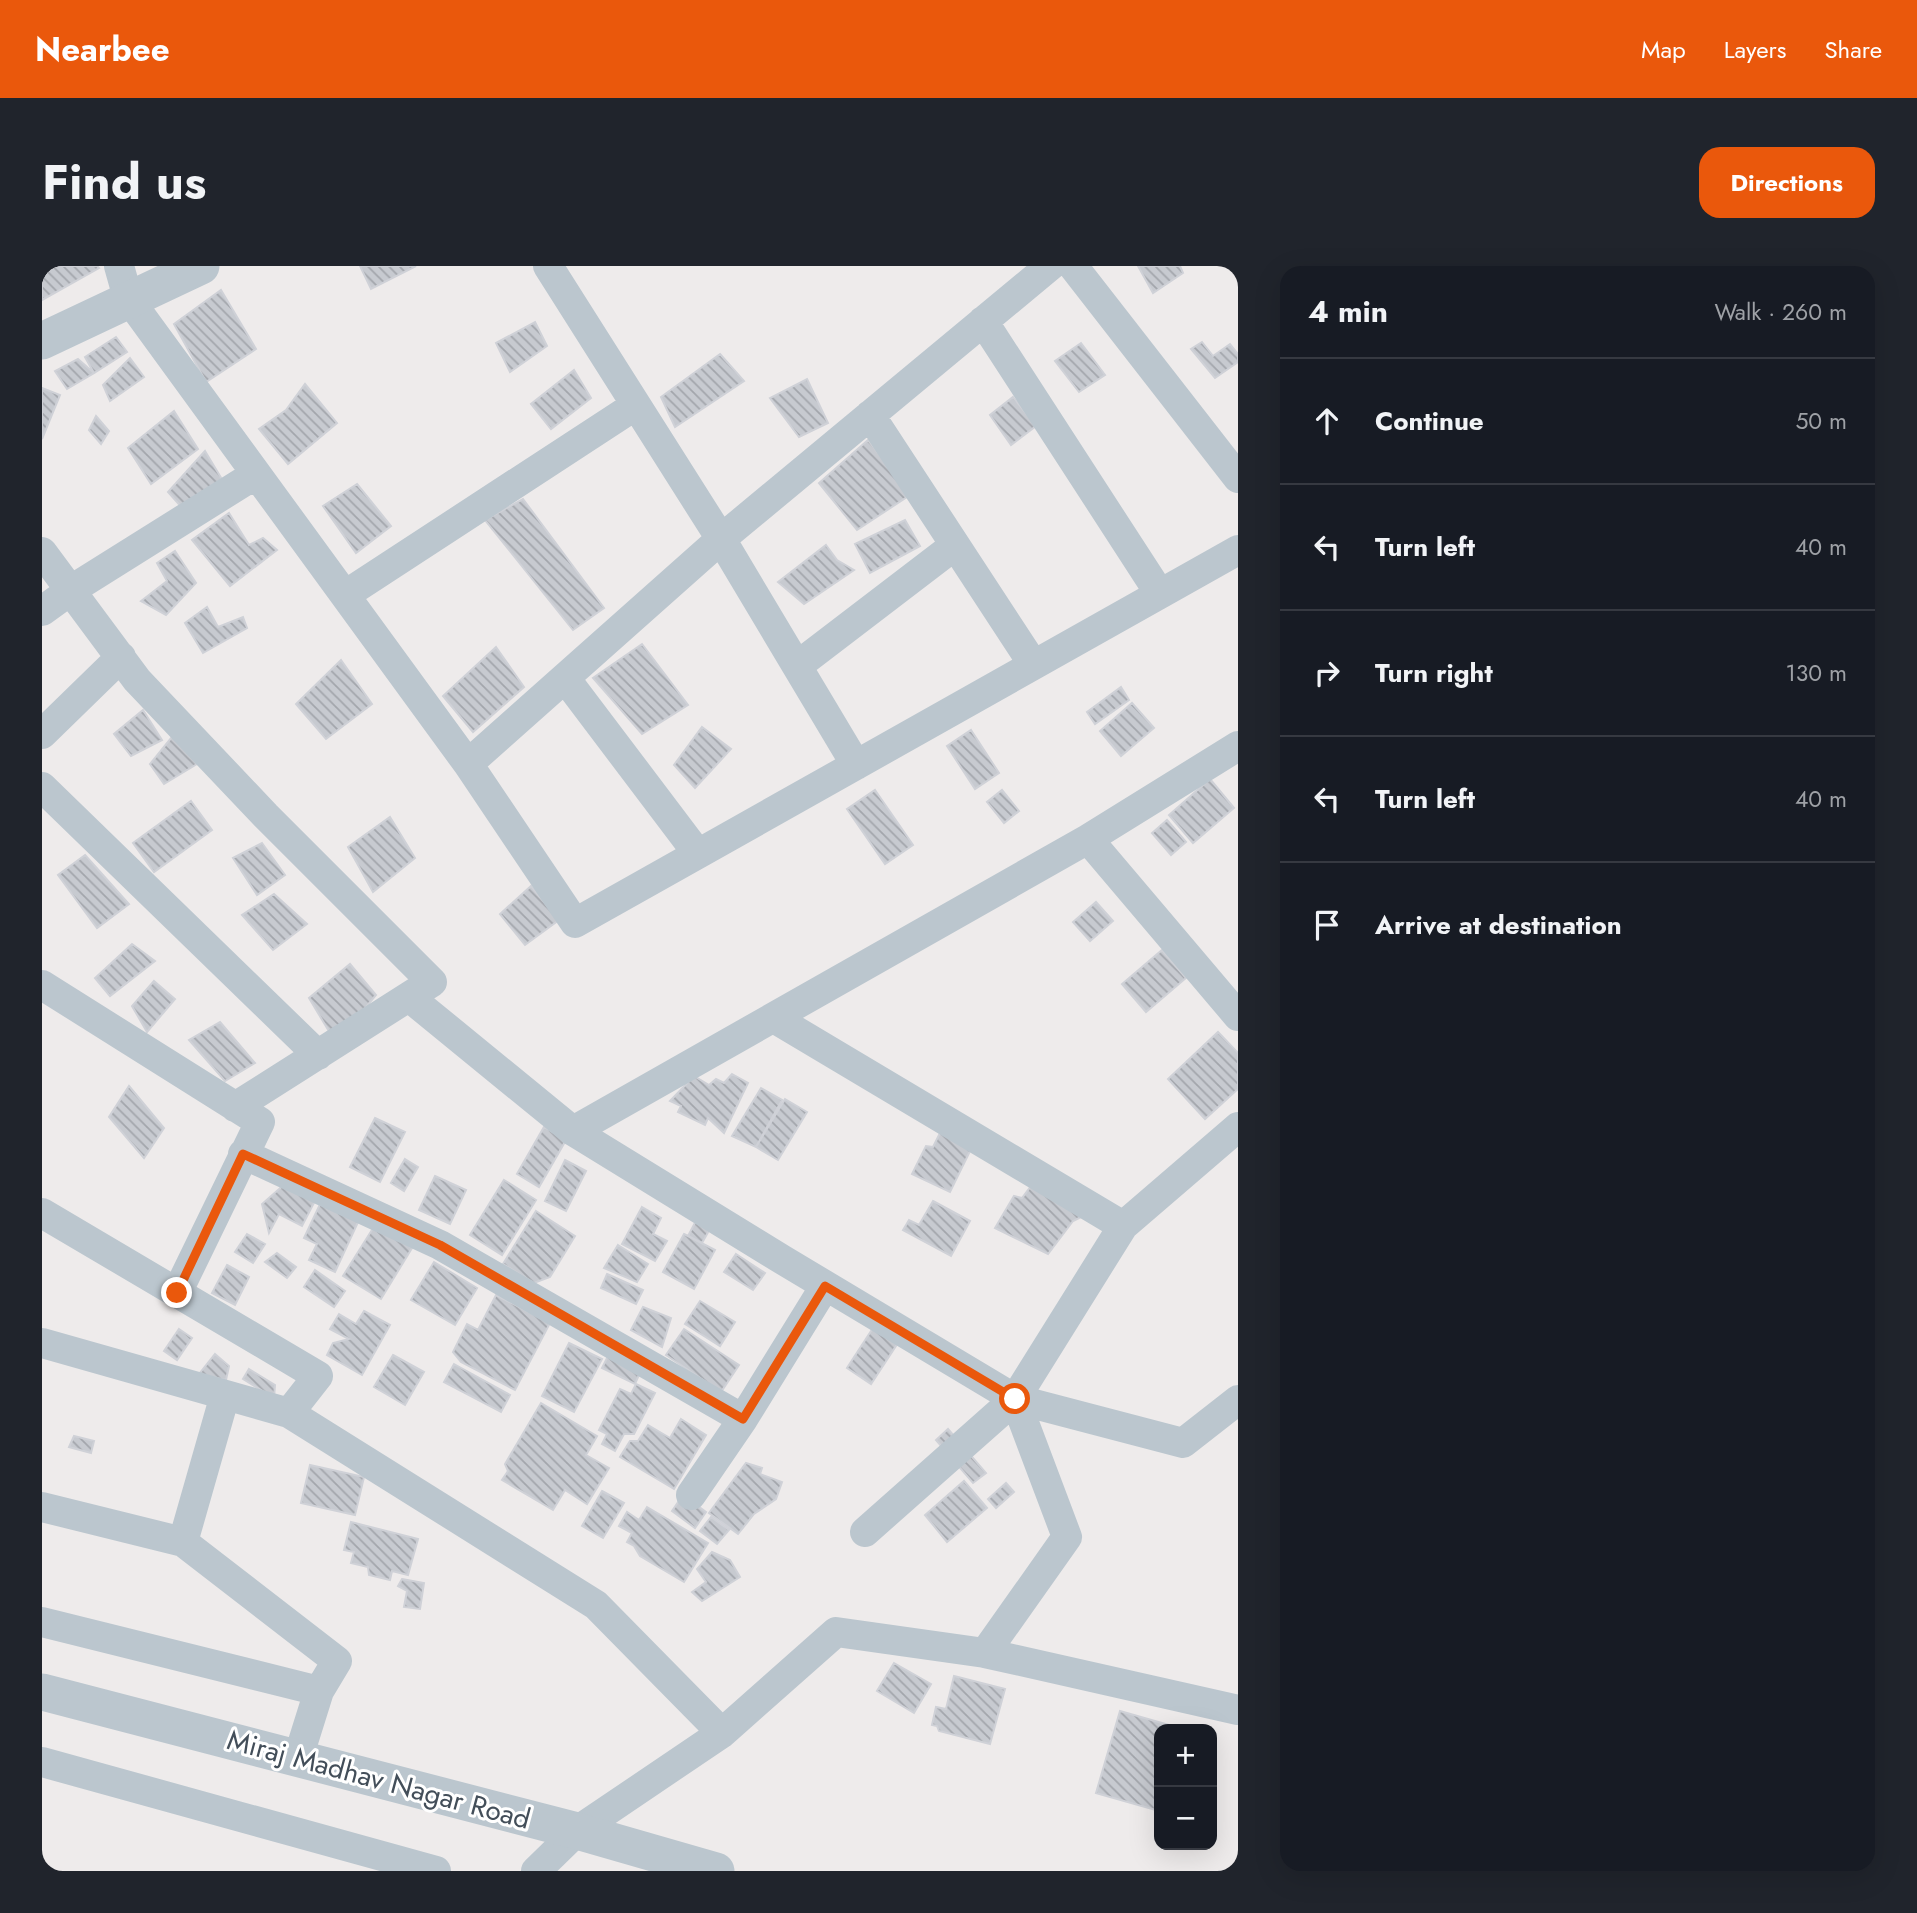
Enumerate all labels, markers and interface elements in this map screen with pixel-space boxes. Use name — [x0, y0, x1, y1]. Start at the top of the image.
text: Nearbee — [35, 26, 170, 73]
text: Map — [1641, 32, 1686, 67]
text: Layers — [1724, 32, 1786, 67]
text: Share — [1824, 32, 1882, 67]
text: Find us — [42, 147, 206, 217]
button: Directions — [1699, 147, 1875, 218]
text: 4 min — [1308, 290, 1388, 333]
text: Walk · 260 m — [1714, 295, 1847, 329]
icon: ahead — [1308, 402, 1346, 440]
text: Continue — [1375, 402, 1484, 440]
text: 50 m — [1795, 404, 1847, 438]
icon: left — [1308, 528, 1346, 566]
text: Turn left — [1375, 528, 1475, 566]
text: 40 m — [1795, 530, 1847, 564]
icon: right — [1308, 654, 1346, 692]
text: Turn right — [1375, 654, 1493, 692]
text: 130 m — [1785, 656, 1847, 690]
icon: left — [1308, 780, 1346, 818]
text: Turn left — [1375, 780, 1475, 818]
text: 40 m — [1795, 782, 1847, 816]
icon: arrive — [1308, 906, 1346, 944]
text: Arrive at destination — [1375, 906, 1622, 944]
route end — [161, 1277, 192, 1308]
route start — [999, 1383, 1030, 1414]
street label: Miraj Madhav Nagar Road — [223, 1719, 535, 1840]
map controls — [1154, 1724, 1217, 1850]
button: + — [1154, 1724, 1217, 1787]
button: − — [1154, 1787, 1217, 1850]

